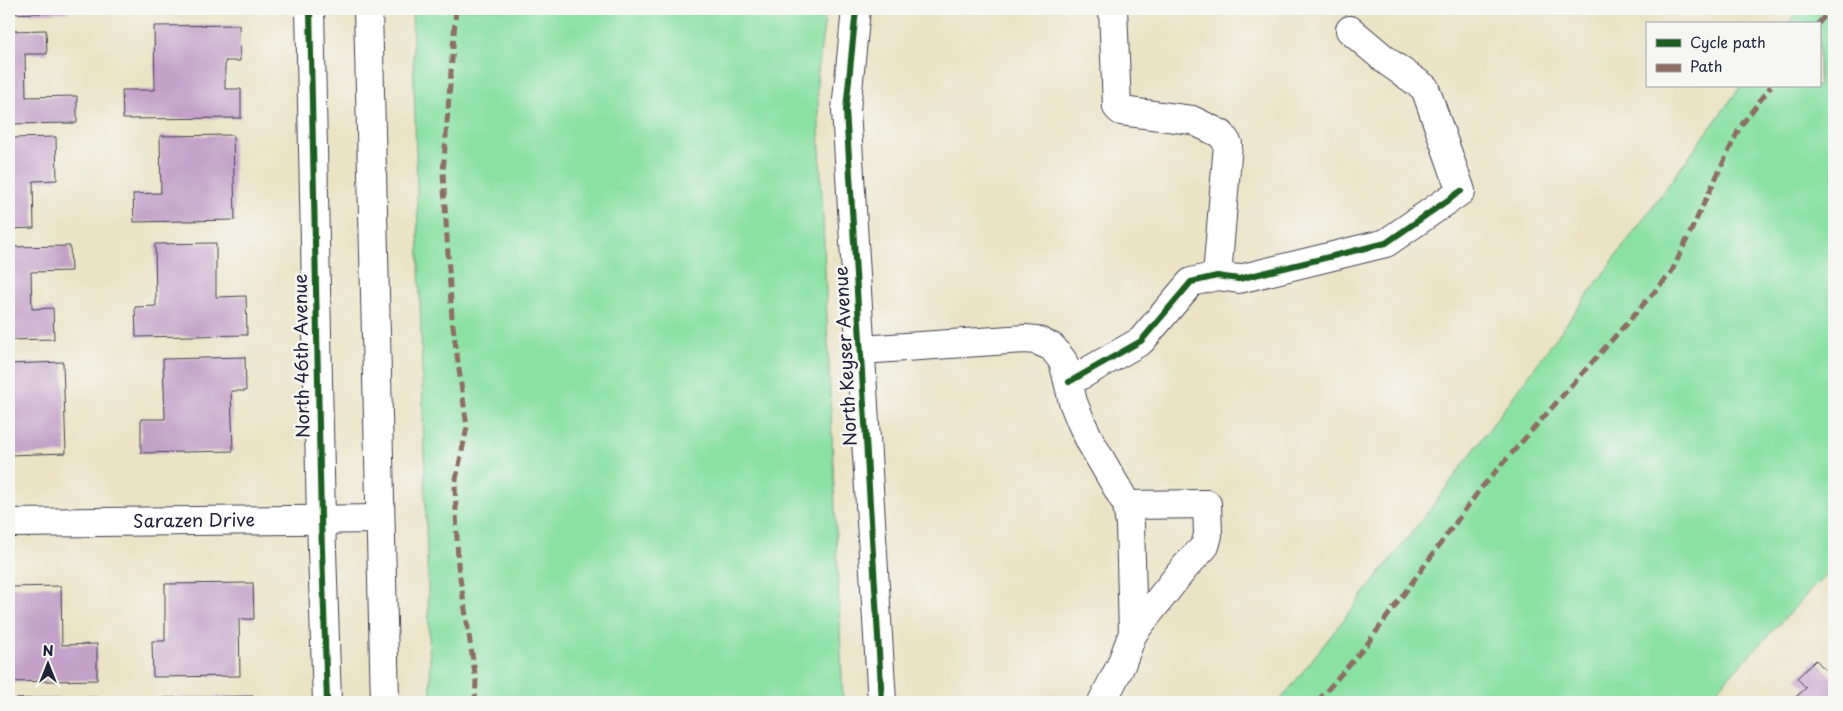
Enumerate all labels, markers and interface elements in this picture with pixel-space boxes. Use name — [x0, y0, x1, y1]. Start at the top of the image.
legend — [1646, 22, 1820, 88]
text: Cycle path — [1690, 30, 1766, 53]
text: Path — [1690, 54, 1722, 77]
street label: North Keyser Avenue — [826, 265, 863, 447]
street label: North 46th Avenue — [286, 273, 315, 438]
street label: Sarazen Drive — [133, 505, 255, 534]
north arrow — [22, 638, 72, 688]
text: N — [42, 640, 54, 661]

